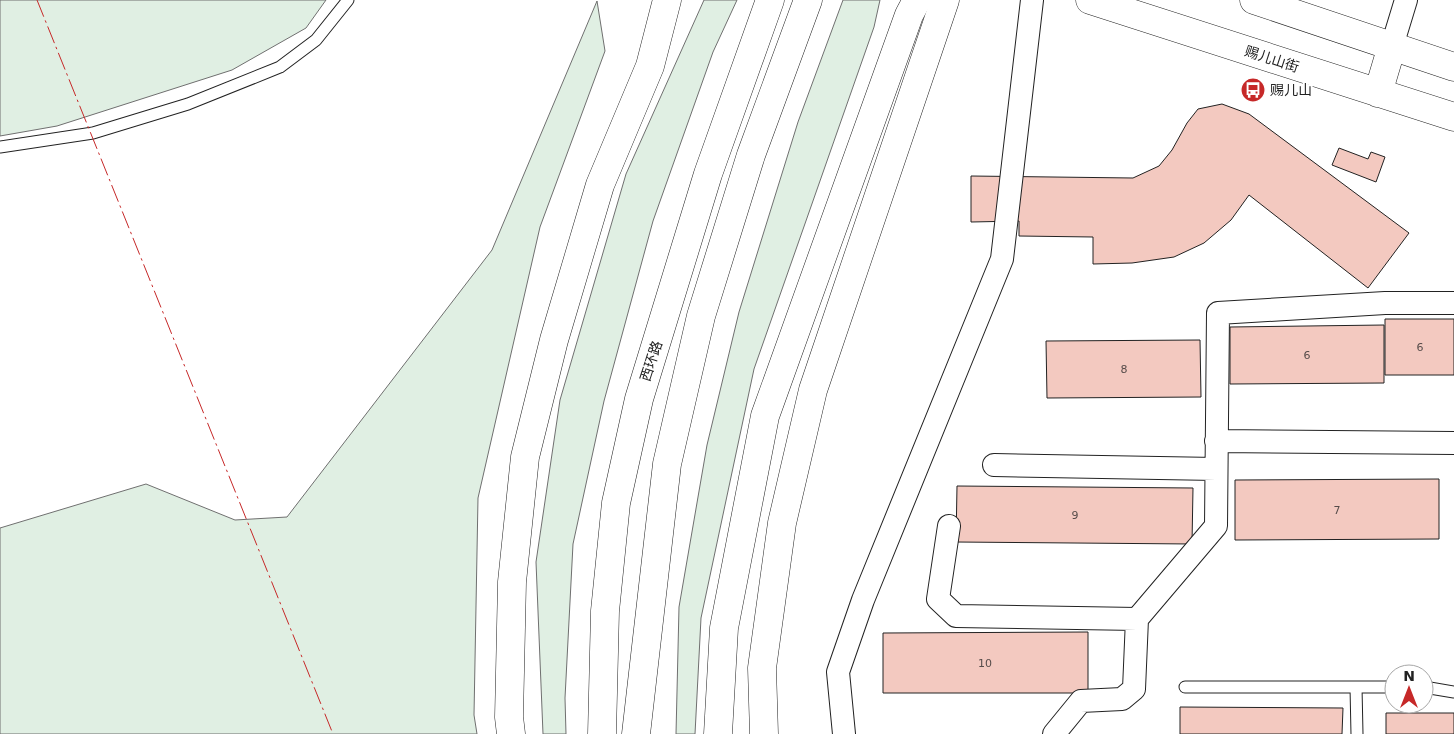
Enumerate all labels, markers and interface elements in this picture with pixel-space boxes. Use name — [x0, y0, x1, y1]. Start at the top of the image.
street label: 赐儿山街 — [1243, 43, 1301, 75]
bus stop icon: 赐儿山 — [1240, 77, 1266, 103]
place label: 赐儿山 — [1270, 82, 1312, 98]
street label: 西环路 — [637, 339, 665, 383]
house number: 6 — [1417, 341, 1424, 354]
house number: 6 — [1304, 349, 1311, 362]
house number: 8 — [1121, 363, 1128, 376]
house number: 7 — [1334, 504, 1341, 517]
house number: 9 — [1072, 509, 1079, 522]
house number: 10 — [978, 657, 992, 670]
north arrow — [1384, 664, 1434, 714]
text: N — [1403, 668, 1415, 684]

